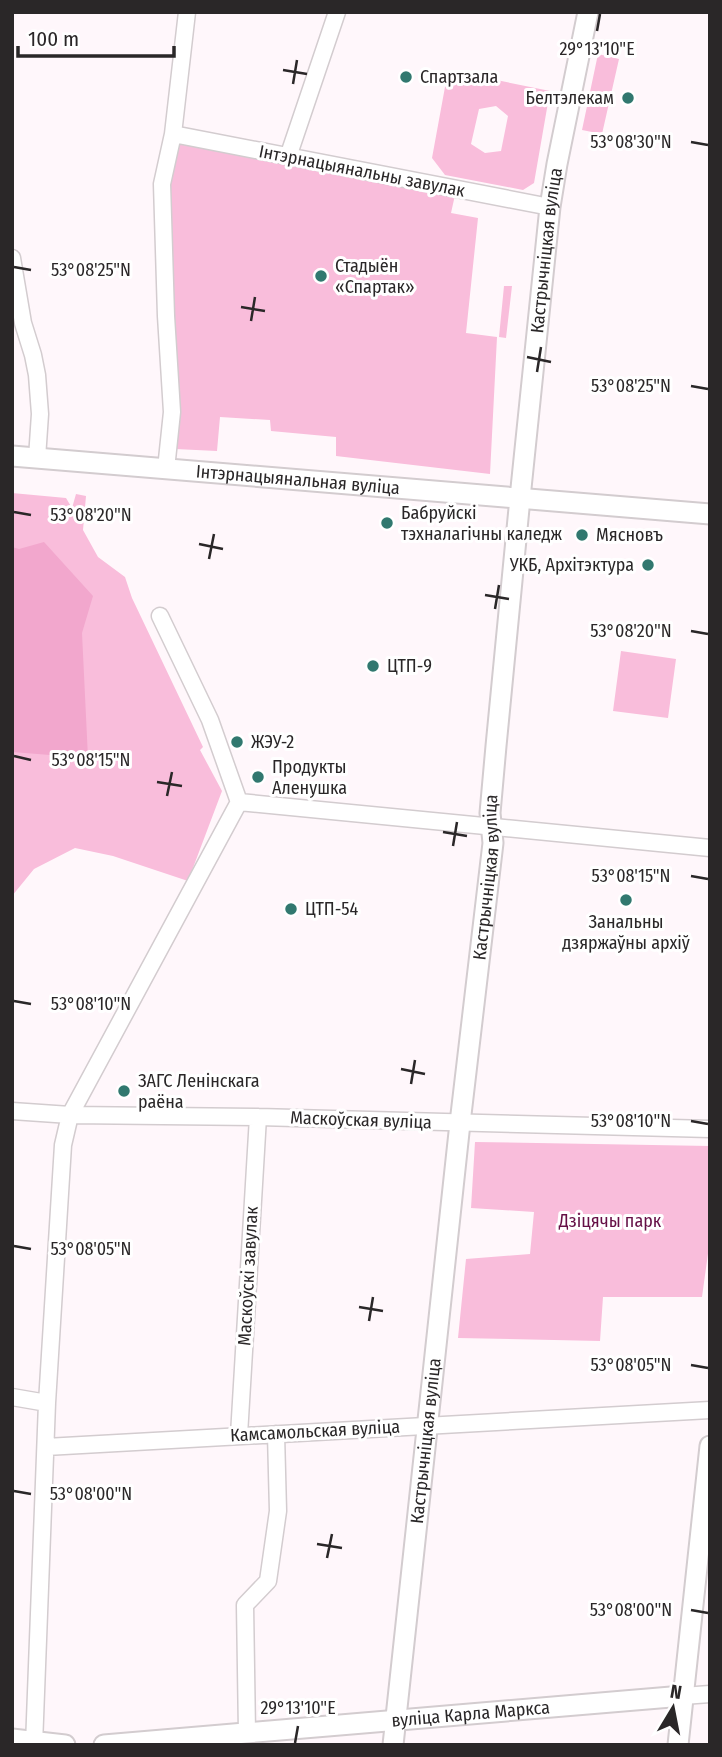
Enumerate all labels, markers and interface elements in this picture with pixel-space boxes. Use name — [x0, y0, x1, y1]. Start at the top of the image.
scale bar — [18, 14, 173, 58]
text: 100 m — [28, 26, 79, 52]
text: 29°13'10"E — [559, 38, 635, 60]
place label: Спартзала — [420, 66, 499, 88]
marker: Спартзала — [398, 69, 414, 85]
place label: Белтэлекам — [526, 87, 614, 109]
marker: Белтэлекам — [620, 90, 636, 106]
text: 53°08'30"N — [590, 131, 672, 153]
street label: Інтэрнацыянальны завулак — [257, 140, 467, 202]
street label: Кастрычніцкая вуліца — [526, 166, 567, 334]
place label: Стадыён «Спартак» — [335, 255, 415, 298]
text: 53°08'25"N — [51, 259, 131, 281]
marker: Стадыён «Спартак» — [313, 268, 329, 284]
text: 53°08'25"N — [591, 375, 671, 397]
street label: Інтэрнацыянальная вуліца — [195, 460, 401, 499]
place label: Бабруйскі тэхналагічны каледж — [401, 502, 563, 545]
text: 53°08'20"N — [50, 504, 132, 526]
marker: Бабруйскі тэхналагічны каледж — [379, 515, 395, 531]
place label: Мясновъ — [596, 524, 663, 546]
marker: Мясновъ — [574, 527, 590, 543]
place label: УКБ, Архітэктура — [509, 554, 634, 576]
marker: УКБ, Архітэктура — [640, 557, 656, 573]
text: 53°08'20"N — [590, 620, 672, 642]
place label: ЦТП-9 — [387, 655, 432, 677]
marker: ЦТП-9 — [365, 658, 381, 674]
place label: ЖЭУ-2 — [251, 731, 294, 753]
marker: ЖЭУ-2 — [229, 734, 245, 750]
text: 53°08'15"N — [52, 749, 130, 771]
place label: Продукты Аленушка — [272, 756, 347, 799]
marker: Продукты Аленушка — [250, 769, 266, 785]
street label: Кастрычніцкая вуліца — [468, 793, 504, 961]
text: 53°08'15"N — [592, 865, 670, 887]
marker: Занальны дзяржаўны архіў — [618, 892, 634, 908]
place label: ЦТП-54 — [305, 898, 358, 920]
marker: ЦТП-54 — [283, 901, 299, 917]
place label: Занальны дзяржаўны архіў — [562, 911, 690, 954]
text: 53°08'10"N — [51, 993, 131, 1015]
place label: ЗАГС Ленінскага раёна — [138, 1070, 260, 1113]
marker: ЗАГС Ленінскага раёна — [116, 1083, 132, 1099]
street label: Маскоўская вуліца — [290, 1107, 432, 1133]
text: 53°08'10"N — [591, 1110, 671, 1132]
street label: Маскоўскі завулак — [233, 1205, 263, 1346]
park label: Дзіцячы парк — [558, 1210, 662, 1232]
text: 53°08'05"N — [50, 1238, 132, 1260]
text: 53°08'05"N — [590, 1354, 672, 1376]
street label: Кастрычніцкая вуліца — [406, 1357, 446, 1525]
street label: Камсамольская вуліца — [230, 1416, 401, 1446]
text: 53°08'00"N — [50, 1483, 132, 1505]
text: 53°08'00"N — [590, 1599, 672, 1621]
north arrow — [638, 1673, 708, 1743]
text: N — [668, 1679, 683, 1704]
street label: вуліца Карла Маркса — [391, 1696, 551, 1732]
text: 29°13'10"E — [260, 1697, 336, 1719]

